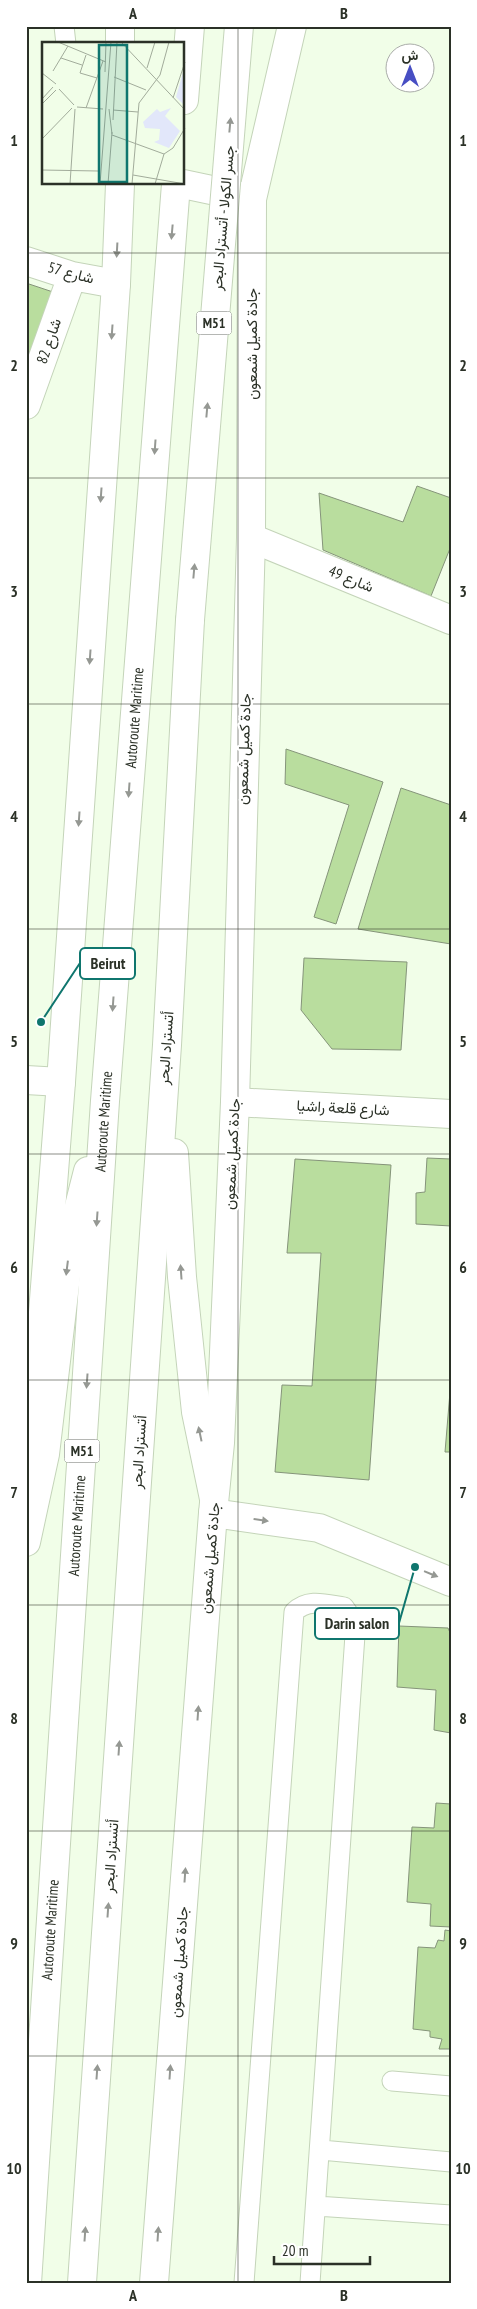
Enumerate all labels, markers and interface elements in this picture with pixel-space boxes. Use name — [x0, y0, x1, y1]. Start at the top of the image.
text: A — [128, 3, 138, 23]
text: B — [340, 3, 348, 23]
inset map — [42, 42, 185, 185]
north arrow — [384, 42, 434, 92]
text: ش — [402, 46, 419, 64]
one-way arrow — [227, 117, 235, 133]
text: 1 — [10, 130, 18, 150]
text: 1 — [459, 130, 467, 150]
street label: جسر الكولا - أتستراد البحر — [207, 145, 238, 292]
one-way arrow — [168, 225, 176, 241]
one-way arrow — [113, 242, 121, 258]
street label: شارع 57 — [46, 257, 96, 290]
street label: جادة كميل شمعون — [242, 288, 261, 400]
road number: M51 — [196, 312, 232, 334]
street label: شارع 82 — [32, 315, 67, 367]
one-way arrow — [108, 325, 116, 341]
text: 2 — [10, 355, 18, 375]
text: 2 — [459, 355, 467, 375]
one-way arrow — [203, 401, 211, 417]
one-way arrow — [151, 439, 159, 455]
one-way arrow — [97, 487, 105, 503]
street label: شارع 49 — [325, 561, 377, 598]
one-way arrow — [190, 563, 198, 579]
text: 3 — [10, 581, 18, 601]
text: 3 — [459, 581, 467, 601]
one-way arrow — [86, 649, 94, 665]
street label: Autoroute Maritime — [121, 667, 148, 769]
street label: جادة كميل شمعون — [232, 693, 255, 805]
one-way arrow — [125, 782, 133, 798]
text: 4 — [10, 806, 18, 826]
text: 4 — [459, 806, 467, 826]
one-way arrow — [75, 811, 83, 827]
callout: Beirut — [80, 948, 135, 979]
text: Beirut — [91, 953, 126, 973]
one-way arrow — [108, 996, 116, 1012]
street label: أتستراد البحر — [153, 1010, 178, 1086]
text: 5 — [10, 1031, 18, 1051]
text: 5 — [459, 1031, 467, 1051]
street label: Autoroute Maritime — [90, 1070, 116, 1173]
street label: شارع قلعة راشيا — [296, 1096, 390, 1121]
street label: جادة كميل شمعون — [219, 1098, 244, 1210]
one-way arrow — [93, 1211, 101, 1227]
text: 6 — [10, 1257, 18, 1277]
text: 6 — [459, 1257, 467, 1277]
one-way arrow — [63, 1261, 71, 1277]
one-way arrow — [177, 1264, 185, 1280]
one-way arrow — [82, 1373, 90, 1389]
street label: أتستراد البحر — [126, 1414, 151, 1490]
one-way arrow — [196, 1425, 204, 1441]
road number: M51 — [64, 1440, 100, 1462]
street label: Autoroute Maritime — [64, 1475, 89, 1577]
text: 7 — [10, 1482, 18, 1502]
text: 7 — [459, 1482, 467, 1502]
street label: جادة كميل شمعون — [195, 1502, 224, 1614]
one-way arrow — [253, 1516, 269, 1524]
one-way arrow — [424, 1571, 438, 1579]
callout: Darin salon — [315, 1608, 399, 1639]
text: Darin salon — [325, 1613, 389, 1633]
one-way arrow — [194, 1705, 202, 1721]
text: 8 — [10, 1708, 18, 1728]
text: 8 — [459, 1708, 467, 1728]
one-way arrow — [115, 1739, 123, 1755]
street label: أتستراد البحر — [98, 1818, 123, 1894]
one-way arrow — [182, 1867, 190, 1883]
street label: Autoroute Maritime — [37, 1879, 63, 1981]
one-way arrow — [104, 1902, 112, 1918]
street label: جادة كميل شمعون — [165, 1906, 192, 2018]
text: 9 — [10, 1933, 18, 1953]
text: 9 — [459, 1933, 467, 1953]
one-way arrow — [93, 2064, 101, 2080]
one-way arrow — [167, 2064, 175, 2080]
text: 10 — [6, 2158, 22, 2178]
text: 10 — [455, 2158, 471, 2178]
one-way arrow — [82, 2226, 90, 2242]
one-way arrow — [154, 2226, 162, 2242]
scale bar — [274, 2234, 371, 2266]
text: 20 m — [282, 2241, 308, 2260]
text: A — [128, 2285, 138, 2305]
text: B — [340, 2285, 348, 2305]

